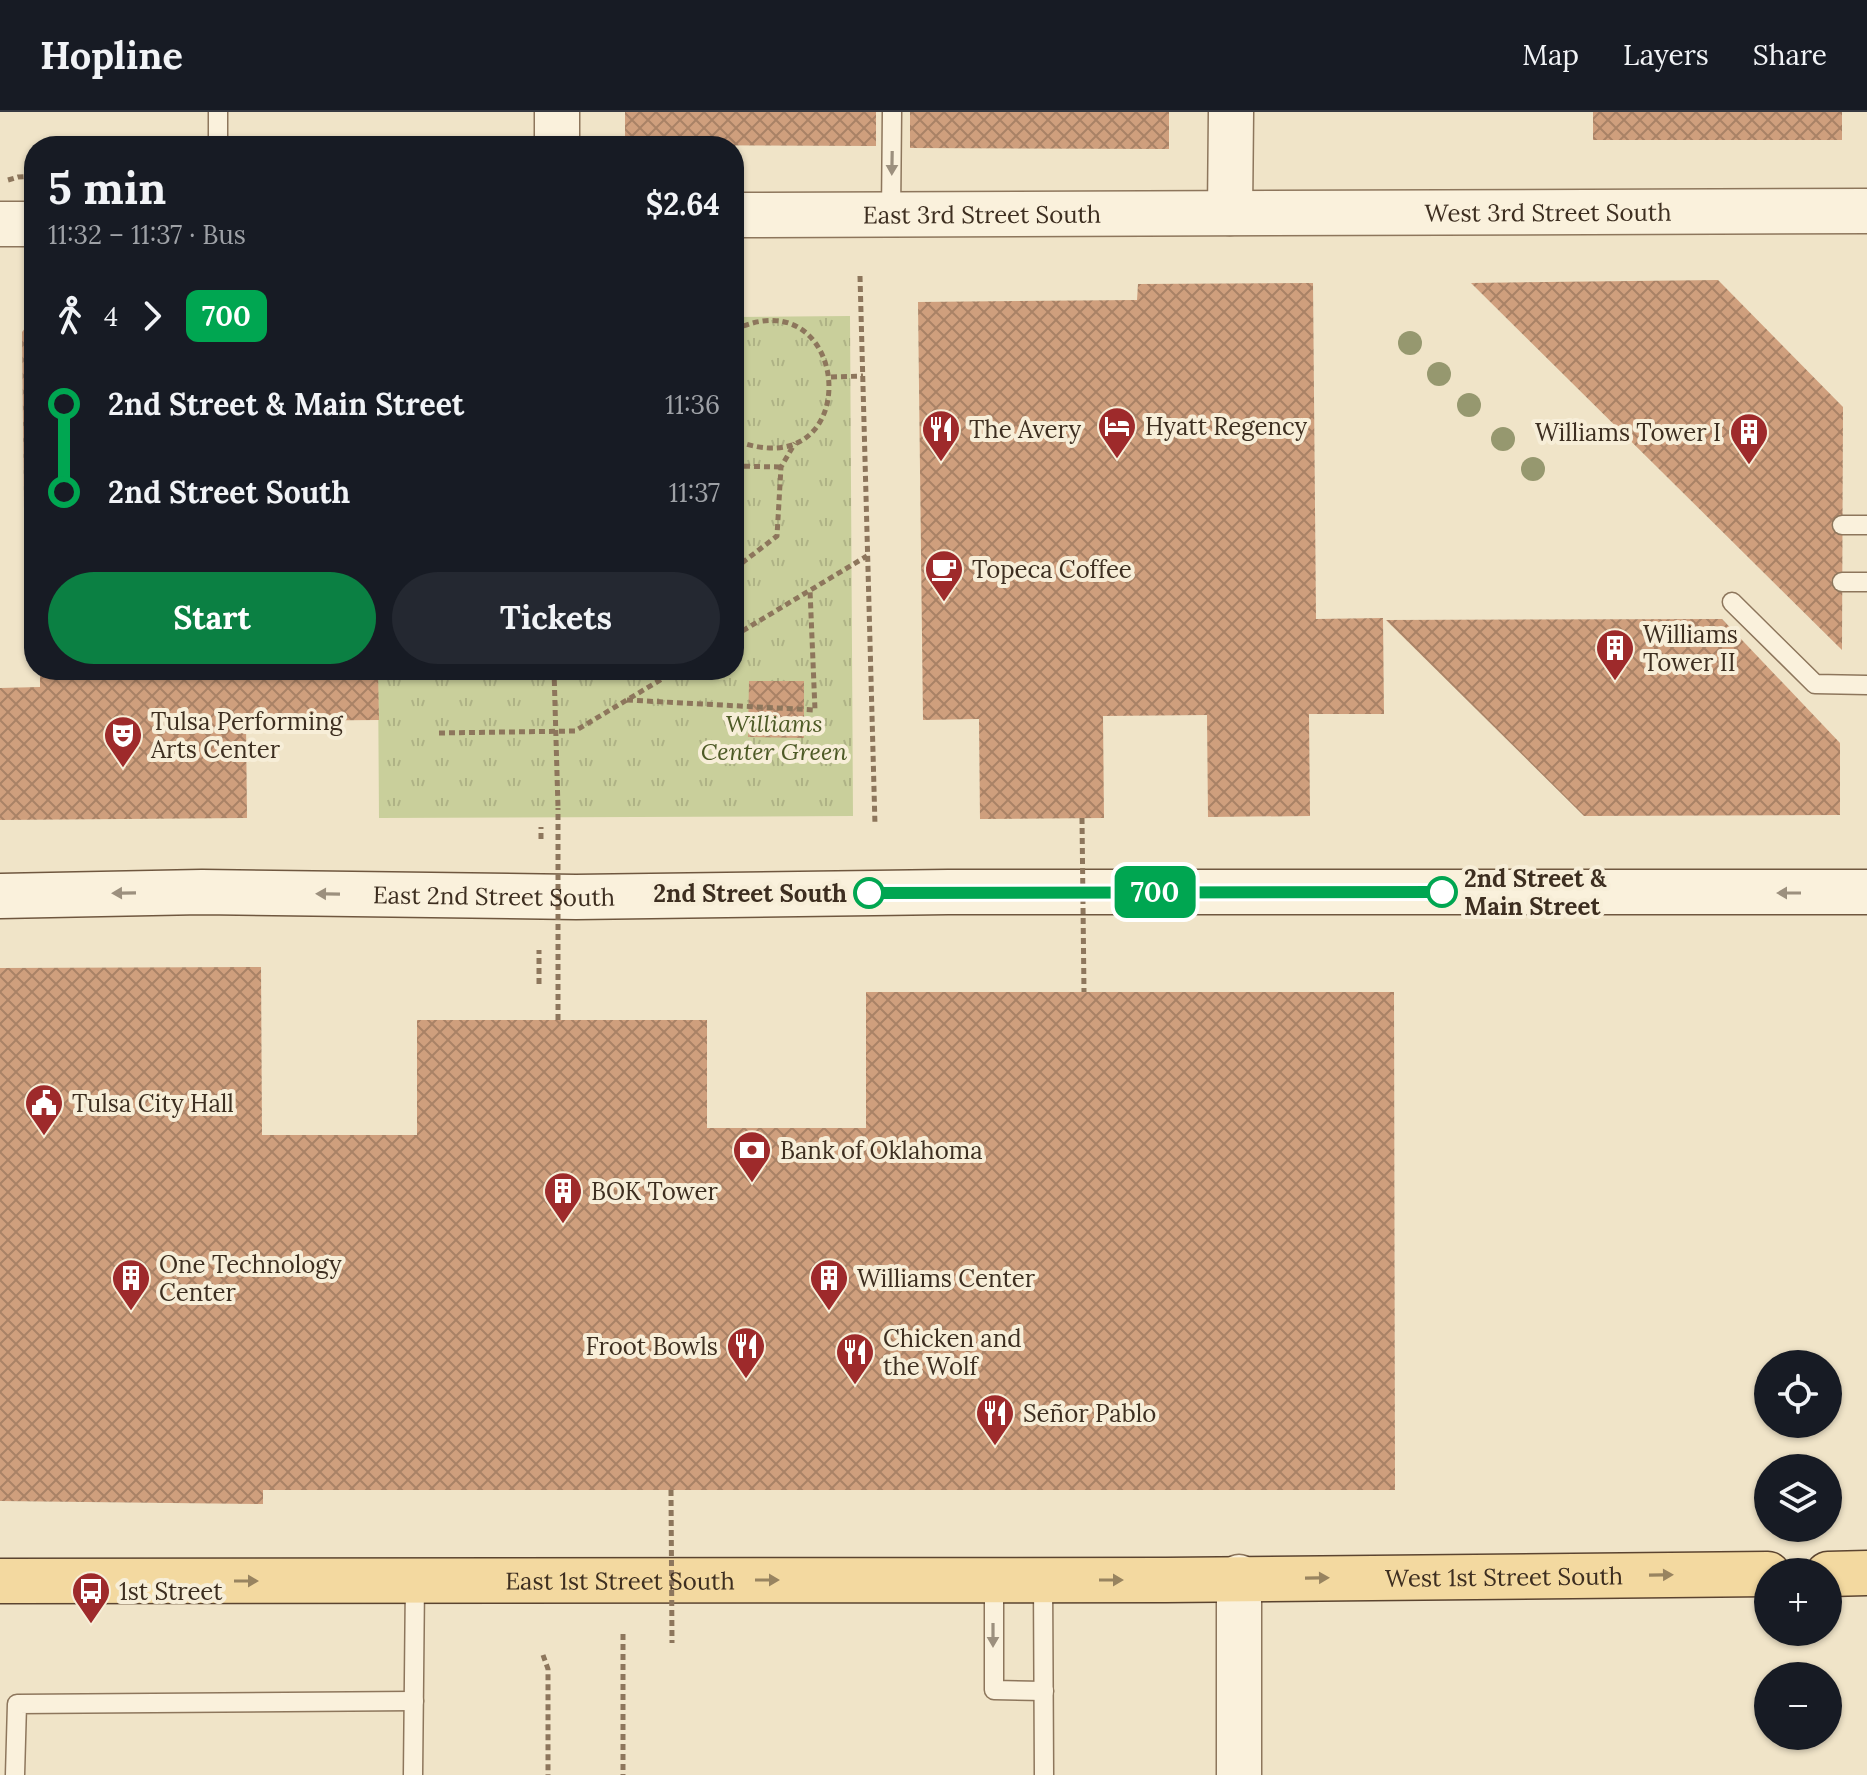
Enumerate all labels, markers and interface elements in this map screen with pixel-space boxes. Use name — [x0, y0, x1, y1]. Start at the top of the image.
text: Hopline — [40, 31, 183, 79]
text: Map — [1522, 37, 1579, 73]
text: Layers — [1623, 37, 1709, 73]
text: Share — [1753, 37, 1827, 73]
one-way arrow — [886, 151, 899, 176]
text: 5 min — [48, 160, 166, 216]
text: $2.64 — [646, 185, 720, 223]
street label: West 3rd Street South — [1424, 196, 1672, 228]
street label: East 3rd Street South — [863, 198, 1101, 230]
text: 11:32 – 11:37 · Bus — [48, 218, 246, 251]
icon: walk — [48, 294, 92, 338]
icon: forward — [130, 294, 174, 338]
text: 700 — [202, 298, 251, 334]
text: 4 — [104, 300, 118, 333]
text: 2nd Street & Main Street — [108, 385, 464, 423]
text: 11:36 — [665, 388, 720, 421]
hotel icon: Hyatt Regency — [1096, 405, 1138, 460]
restaurant icon: The Avery — [920, 408, 962, 463]
place label: Hyatt Regency — [1145, 411, 1308, 442]
building icon: Williams Tower I — [1728, 411, 1770, 466]
place label: The Avery — [969, 414, 1081, 445]
place label: Williams Tower I — [1535, 417, 1721, 448]
text: 2nd Street South — [108, 473, 350, 511]
text: 11:37 — [669, 476, 720, 509]
cafe icon: Topeca Coffee — [923, 548, 965, 603]
place label: Topeca Coffee — [972, 554, 1132, 585]
button: Start — [48, 572, 376, 664]
button: Tickets — [392, 572, 720, 664]
place label: Williams Tower II — [1643, 619, 1738, 678]
building icon: Williams Tower II — [1594, 627, 1636, 682]
place label: Tulsa Performing Arts Center — [150, 706, 344, 765]
park label: Williams Center Green — [701, 708, 847, 767]
theatre icon: Tulsa Performing Arts Center — [102, 714, 144, 769]
place label: 2nd Street & Main Street — [1464, 863, 1607, 922]
line badge: 700 — [1109, 866, 1201, 918]
text: 700 — [1131, 874, 1179, 910]
marker: 2nd Street & Main Street — [1427, 877, 1457, 907]
place label: 2nd Street South — [653, 878, 847, 909]
marker: 2nd Street South — [854, 878, 884, 908]
street label: East 2nd Street South — [373, 879, 615, 913]
one-way arrow — [1776, 886, 1801, 899]
one-way arrow — [111, 887, 136, 899]
one-way arrow — [315, 888, 340, 900]
public building icon: Tulsa City Hall — [23, 1082, 65, 1137]
place label: Tulsa City Hall — [72, 1088, 234, 1119]
bank icon: Bank of Oklahoma — [731, 1129, 773, 1184]
place label: Bank of Oklahoma — [780, 1135, 983, 1166]
building icon: BOK Tower — [542, 1170, 584, 1225]
place label: BOK Tower — [591, 1176, 718, 1207]
place label: One Technology Center — [159, 1249, 342, 1308]
building icon: One Technology Center — [110, 1257, 152, 1312]
building icon: Williams Center — [808, 1257, 850, 1312]
place label: Williams Center — [857, 1263, 1036, 1294]
place label: Chicken and the Wolf — [883, 1323, 1022, 1382]
restaurant icon: Froot Bowls — [725, 1325, 767, 1380]
place label: Froot Bowls — [586, 1331, 718, 1362]
restaurant icon: Chicken and the Wolf — [834, 1331, 876, 1386]
map controls — [1754, 1350, 1842, 1750]
button: locate — [1754, 1350, 1842, 1438]
restaurant icon: Señor Pablo — [974, 1392, 1016, 1447]
place label: Señor Pablo — [1023, 1398, 1156, 1429]
button: layers — [1754, 1454, 1842, 1542]
button: + — [1754, 1558, 1842, 1646]
street label: West 1st Street South — [1385, 1560, 1623, 1593]
street label: East 1st Street South — [505, 1565, 735, 1596]
one-way arrow — [1649, 1569, 1674, 1581]
bus stop icon: 1st Street — [70, 1570, 112, 1625]
one-way arrow — [1305, 1572, 1330, 1585]
one-way arrow — [755, 1574, 780, 1586]
one-way arrow — [1099, 1574, 1124, 1586]
one-way arrow — [234, 1575, 259, 1587]
place label: 1st Street — [119, 1576, 223, 1607]
one-way arrow — [987, 1623, 999, 1648]
button: − — [1754, 1662, 1842, 1750]

